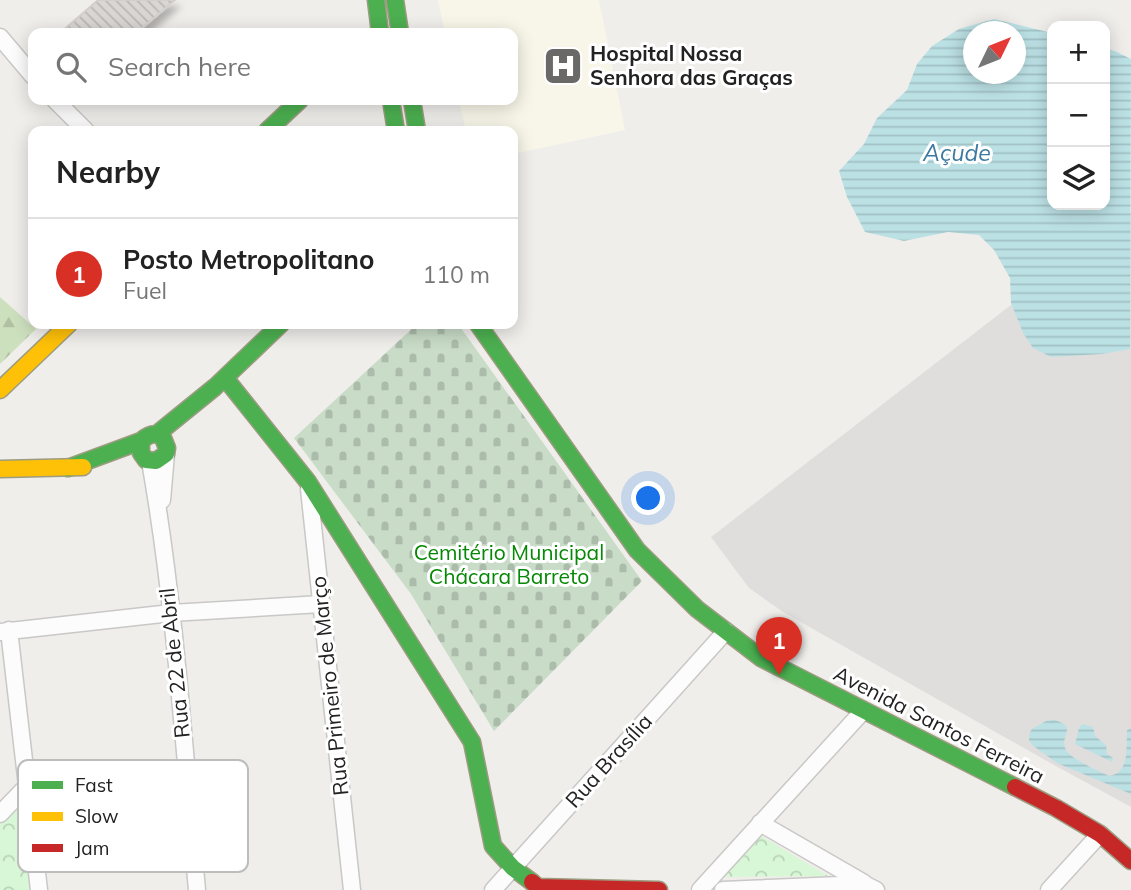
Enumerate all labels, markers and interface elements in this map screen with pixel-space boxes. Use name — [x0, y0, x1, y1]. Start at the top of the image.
north arrow — [963, 21, 1026, 84]
map controls — [1047, 21, 1110, 210]
button: + — [1047, 21, 1110, 84]
search box — [28, 28, 518, 105]
place label: Hospital Nossa Senhora das Graças — [590, 40, 793, 90]
hospital icon: Hospital Nossa Senhora das Graças — [542, 45, 584, 87]
icon: search — [52, 48, 90, 86]
text: Search here — [108, 50, 251, 83]
button: − — [1047, 84, 1110, 147]
water label: Açude — [922, 138, 991, 167]
button: layers — [1047, 147, 1110, 210]
text: Nearby — [56, 153, 160, 191]
text: Posto Metropolitano — [123, 243, 374, 276]
text: 1 — [72, 260, 86, 289]
text: 110 m — [422, 260, 490, 289]
text: Fuel — [123, 276, 167, 305]
your location — [631, 481, 665, 515]
park label: Cemitério Municipal Chácara Barreto — [414, 539, 604, 589]
street label: Rua Primeiro de Março — [305, 575, 353, 797]
street label: Rua 22 de Abril — [153, 587, 195, 739]
pin: 1 — [756, 617, 802, 675]
street label: Avenida Santos Ferreira — [830, 660, 1049, 789]
street label: Rua Brasília — [559, 708, 657, 813]
legend — [18, 760, 248, 872]
text: Fast — [75, 773, 113, 797]
text: Slow — [75, 804, 119, 828]
text: Jam — [75, 836, 109, 860]

